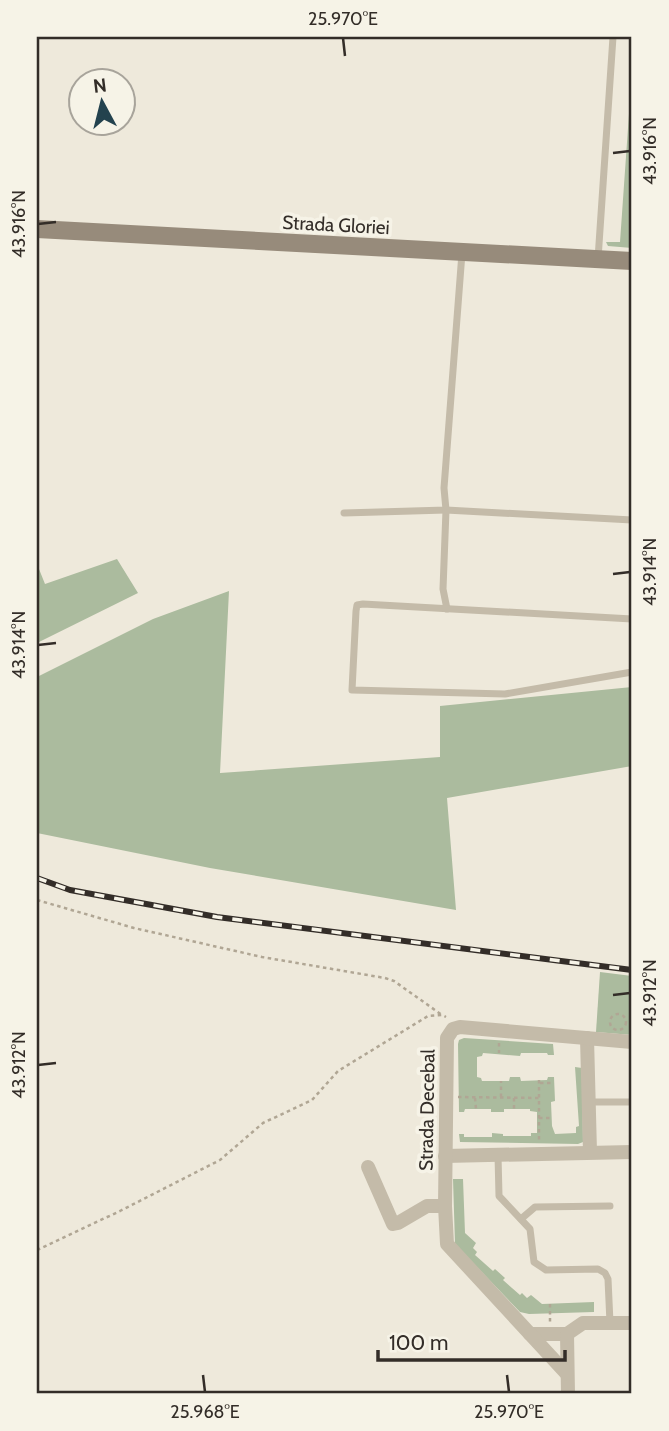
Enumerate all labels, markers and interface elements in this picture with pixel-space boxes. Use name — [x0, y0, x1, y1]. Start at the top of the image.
text: 25.970°E — [308, 8, 378, 30]
north arrow — [66, 66, 136, 136]
text: N — [92, 73, 108, 98]
text: 43.916°N — [639, 117, 661, 185]
text: 43.916°N — [8, 190, 30, 258]
street label: Strada Gloriei — [282, 211, 390, 239]
text: 43.914°N — [639, 538, 661, 606]
text: 43.914°N — [8, 611, 30, 679]
text: 43.912°N — [639, 959, 661, 1027]
text: 43.912°N — [8, 1031, 30, 1099]
street label: Strada Decebal — [414, 1048, 440, 1171]
scale bar — [378, 1319, 566, 1363]
text: 100 m — [389, 1330, 448, 1355]
text: 25.968°E — [170, 1401, 240, 1423]
text: 25.970°E — [474, 1401, 544, 1423]

